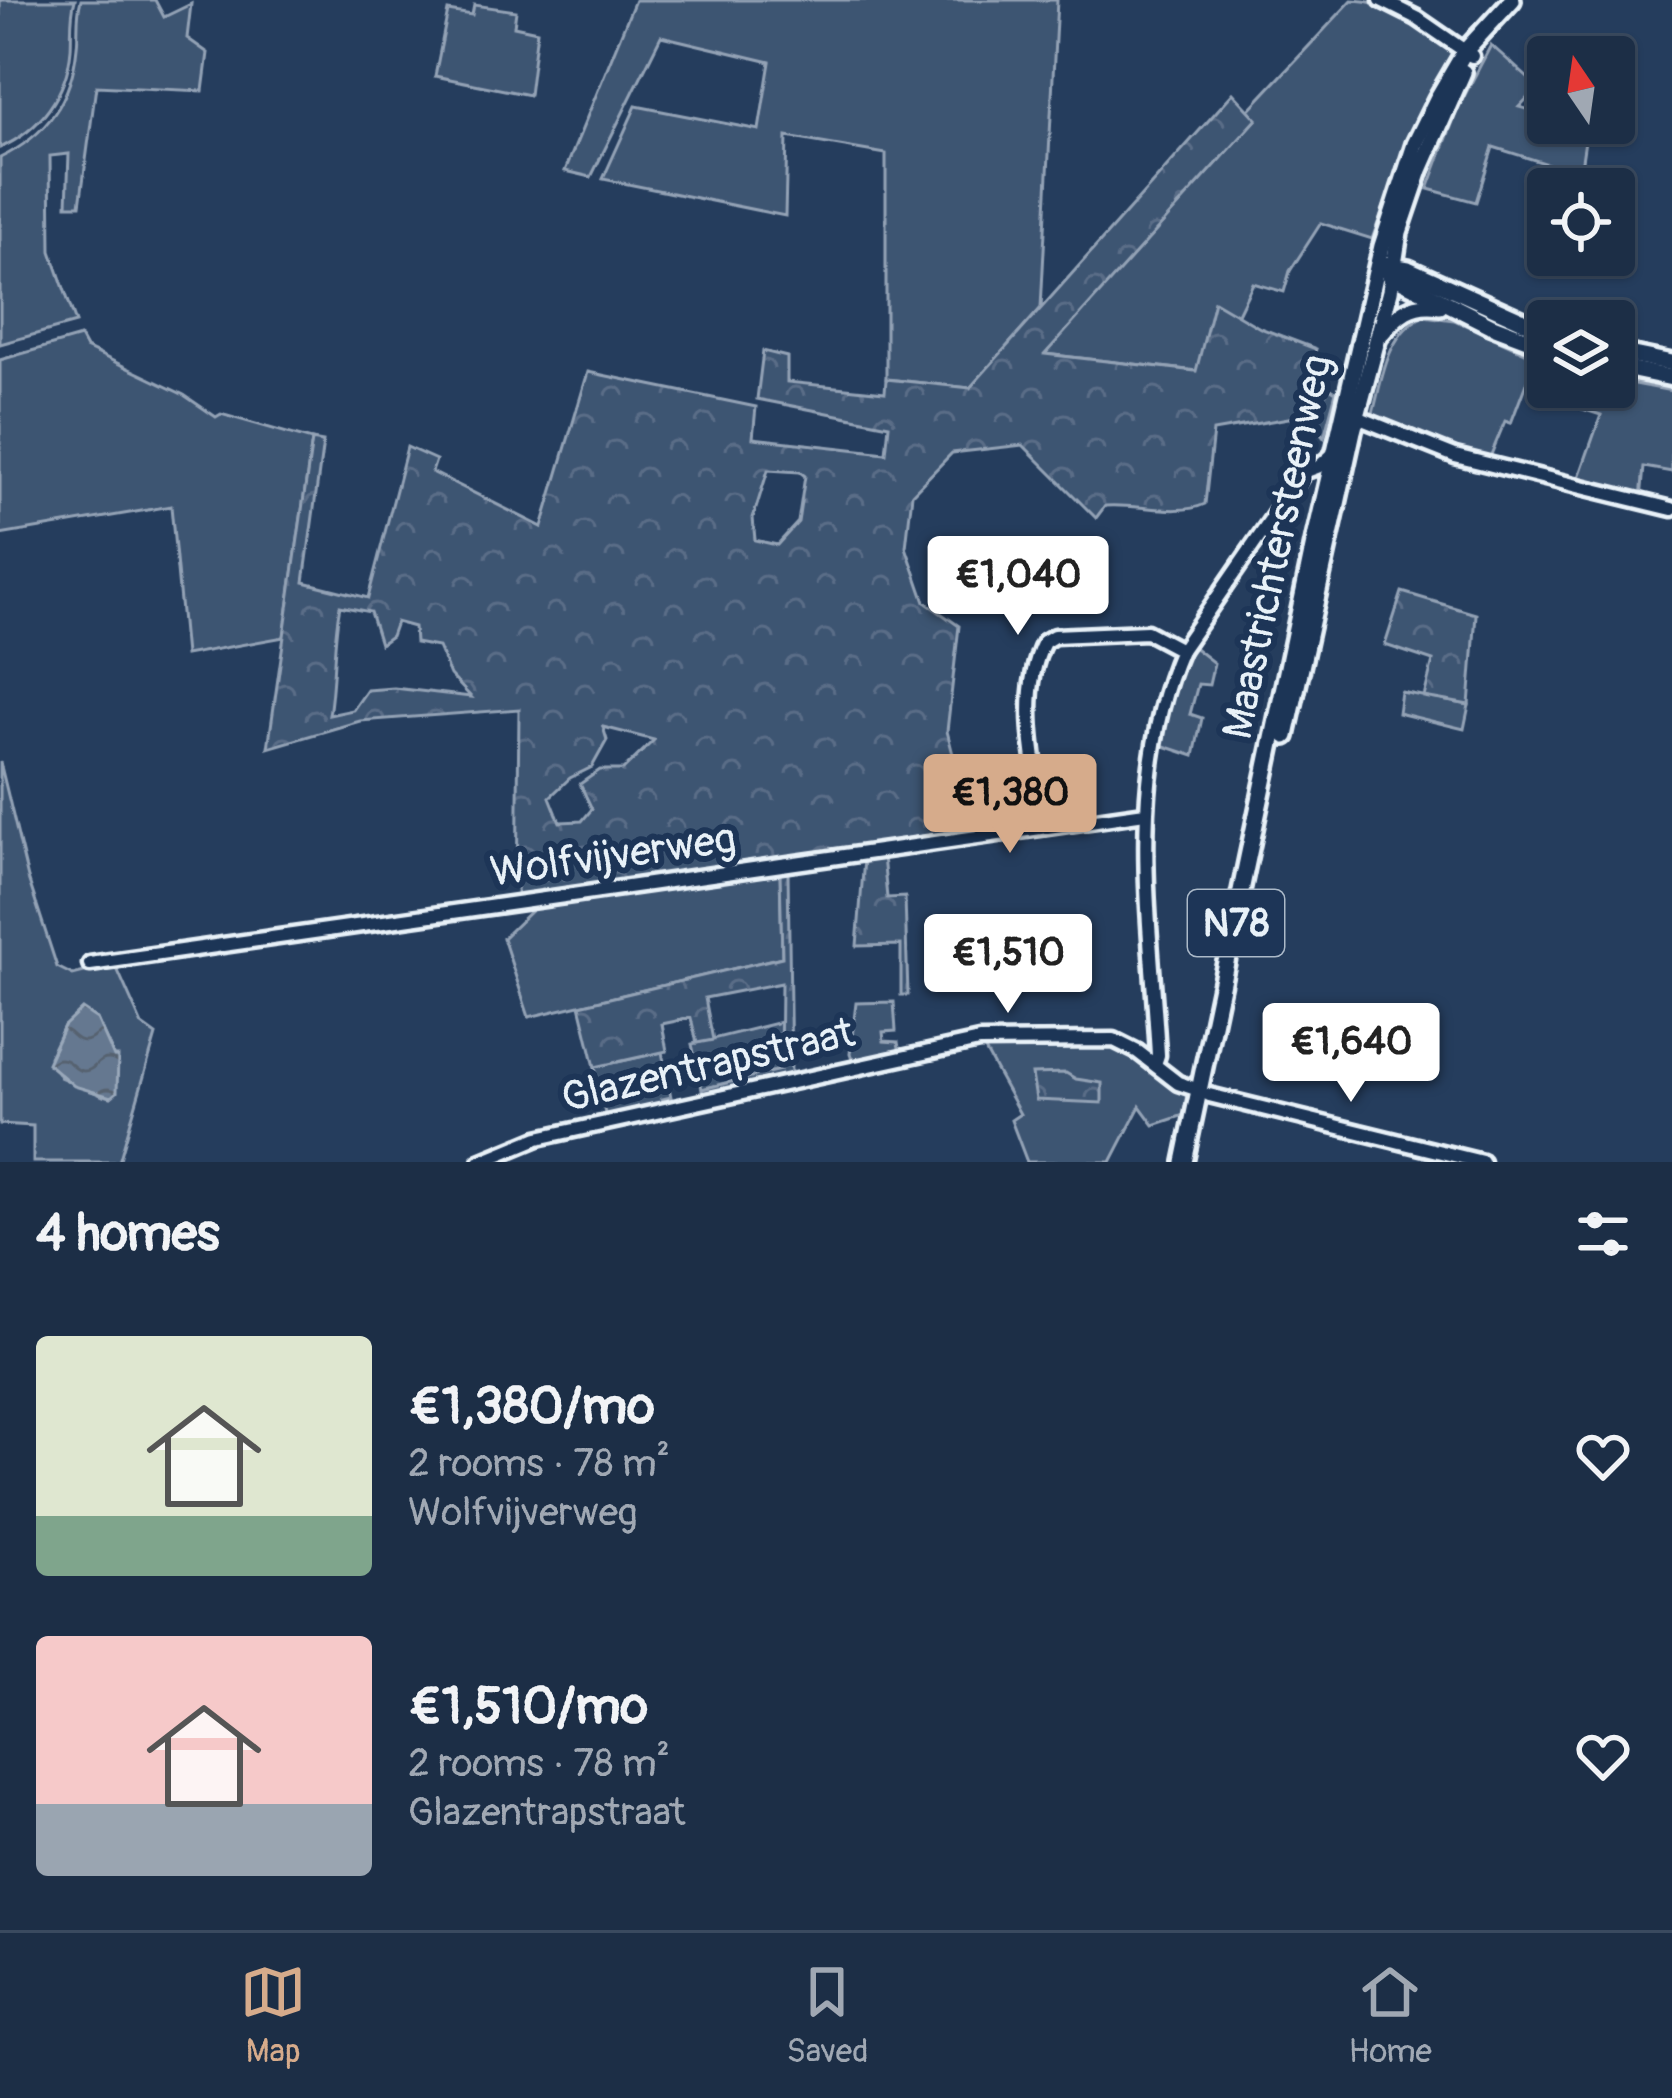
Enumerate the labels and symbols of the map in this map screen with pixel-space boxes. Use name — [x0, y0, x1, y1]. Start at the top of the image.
north arrow — [1527, 36, 1635, 144]
street label: Maastrichtersteenweg — [1212, 350, 1344, 744]
pin: €1,040 — [920, 536, 1116, 638]
pin: €1,380 — [912, 754, 1108, 856]
street label: Wolfvijverweg — [487, 813, 739, 899]
road number: N78 — [1188, 890, 1284, 956]
pin: €1,510 — [910, 914, 1106, 1016]
pin: €1,640 — [1253, 1003, 1449, 1105]
street label: Glazentrapstraat — [557, 1007, 859, 1125]

